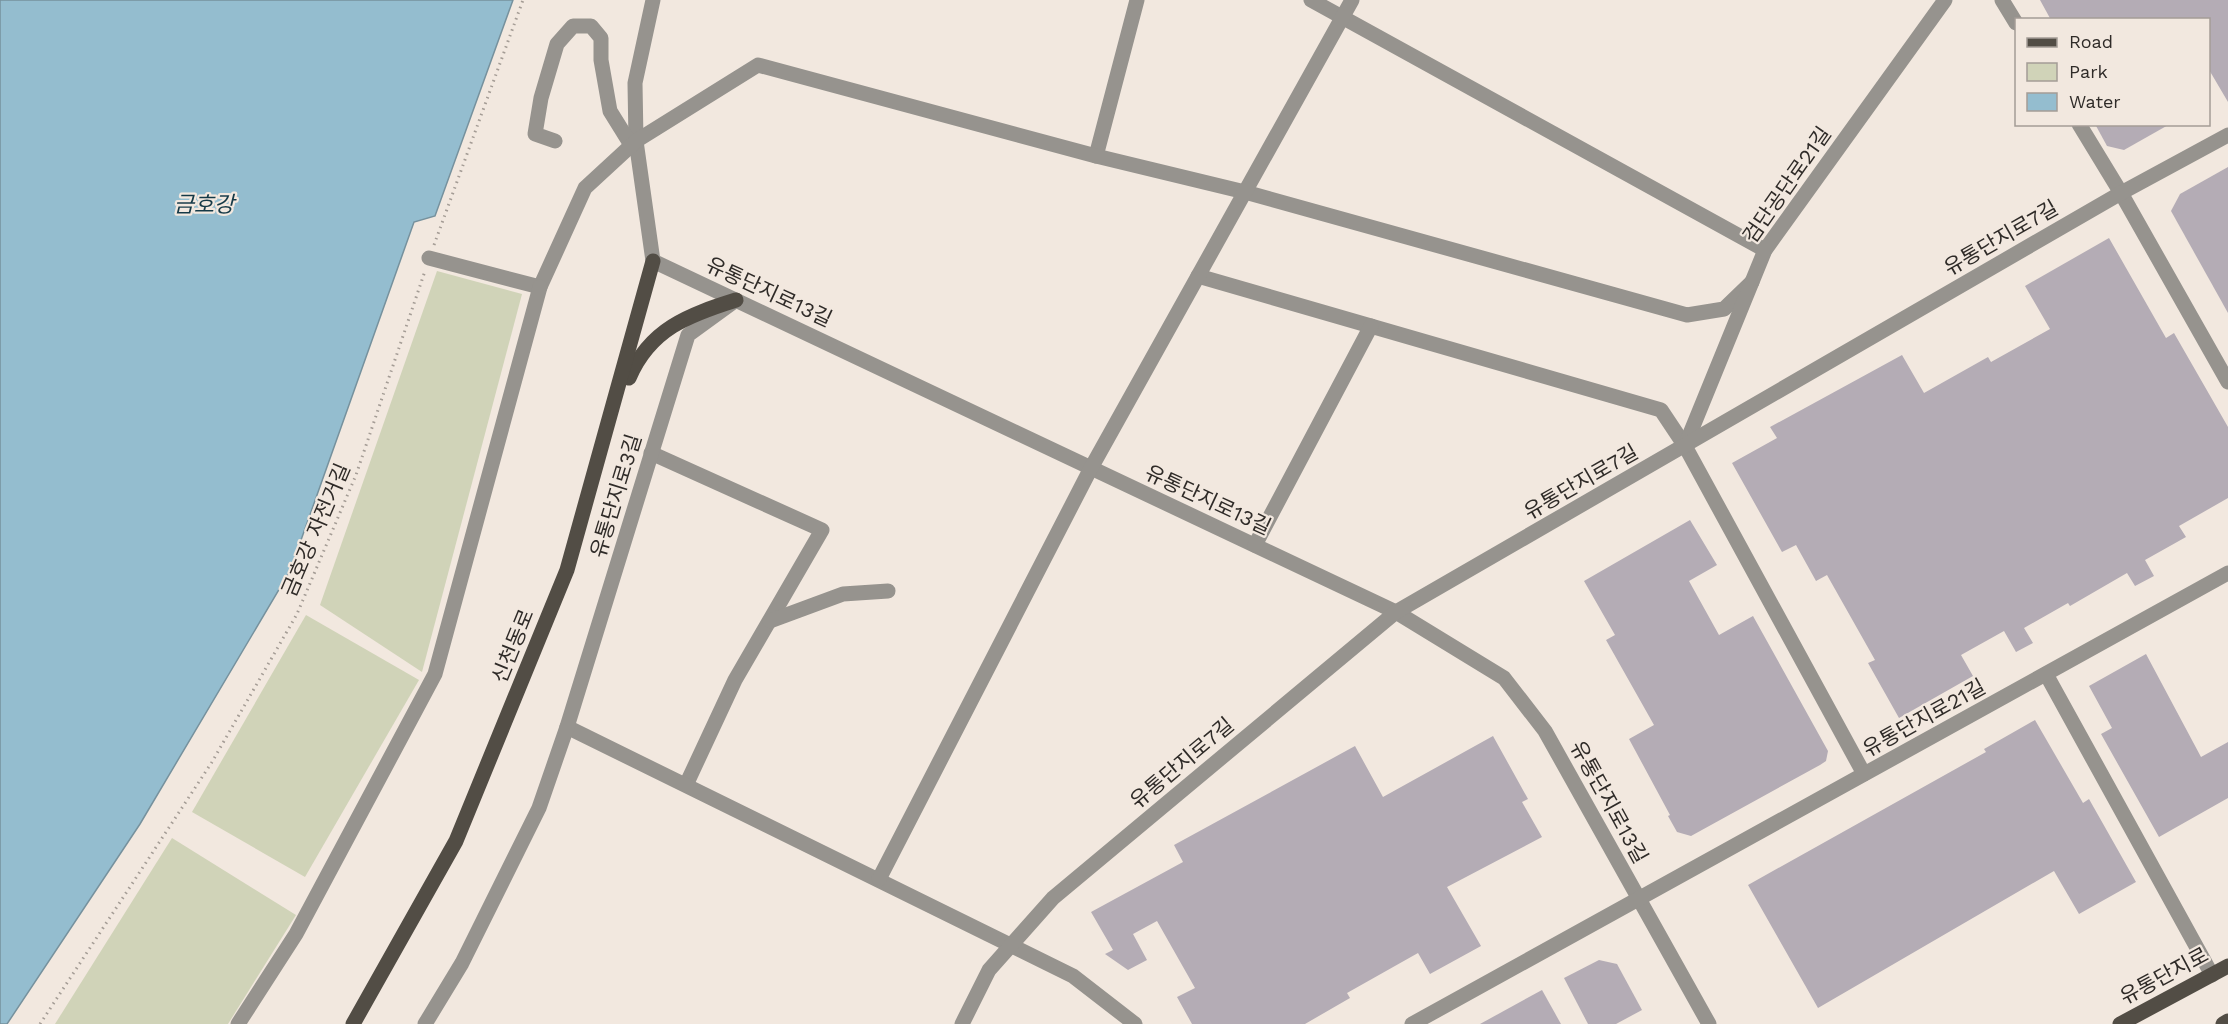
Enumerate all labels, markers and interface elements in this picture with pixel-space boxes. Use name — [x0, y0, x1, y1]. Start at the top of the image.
legend — [2015, 18, 2210, 126]
text: Road — [2069, 31, 2113, 52]
text: Park — [2069, 61, 2108, 82]
text: Water — [2069, 91, 2121, 112]
street label: 검단공단로21길 — [1737, 122, 1836, 248]
water label: 금호강 — [174, 192, 237, 217]
street label: 유통단지로7길 — [1939, 195, 2062, 280]
street label: 유통단지로13길 — [702, 251, 836, 332]
street label: 유통단지로3길 — [585, 431, 646, 561]
street label: 유통단지로7길 — [1519, 439, 1642, 524]
street label: 금호강 자전거길 — [276, 459, 355, 600]
street label: 유통단지로13길 — [1141, 459, 1275, 540]
street label: 신천동로 — [486, 605, 539, 686]
street label: 유통단지로21길 — [1858, 674, 1989, 762]
street label: 유통단지로7길 — [1125, 712, 1239, 813]
street label: 유통단지로13길 — [1565, 736, 1653, 867]
street label: 유통단지로 — [2115, 942, 2212, 1009]

